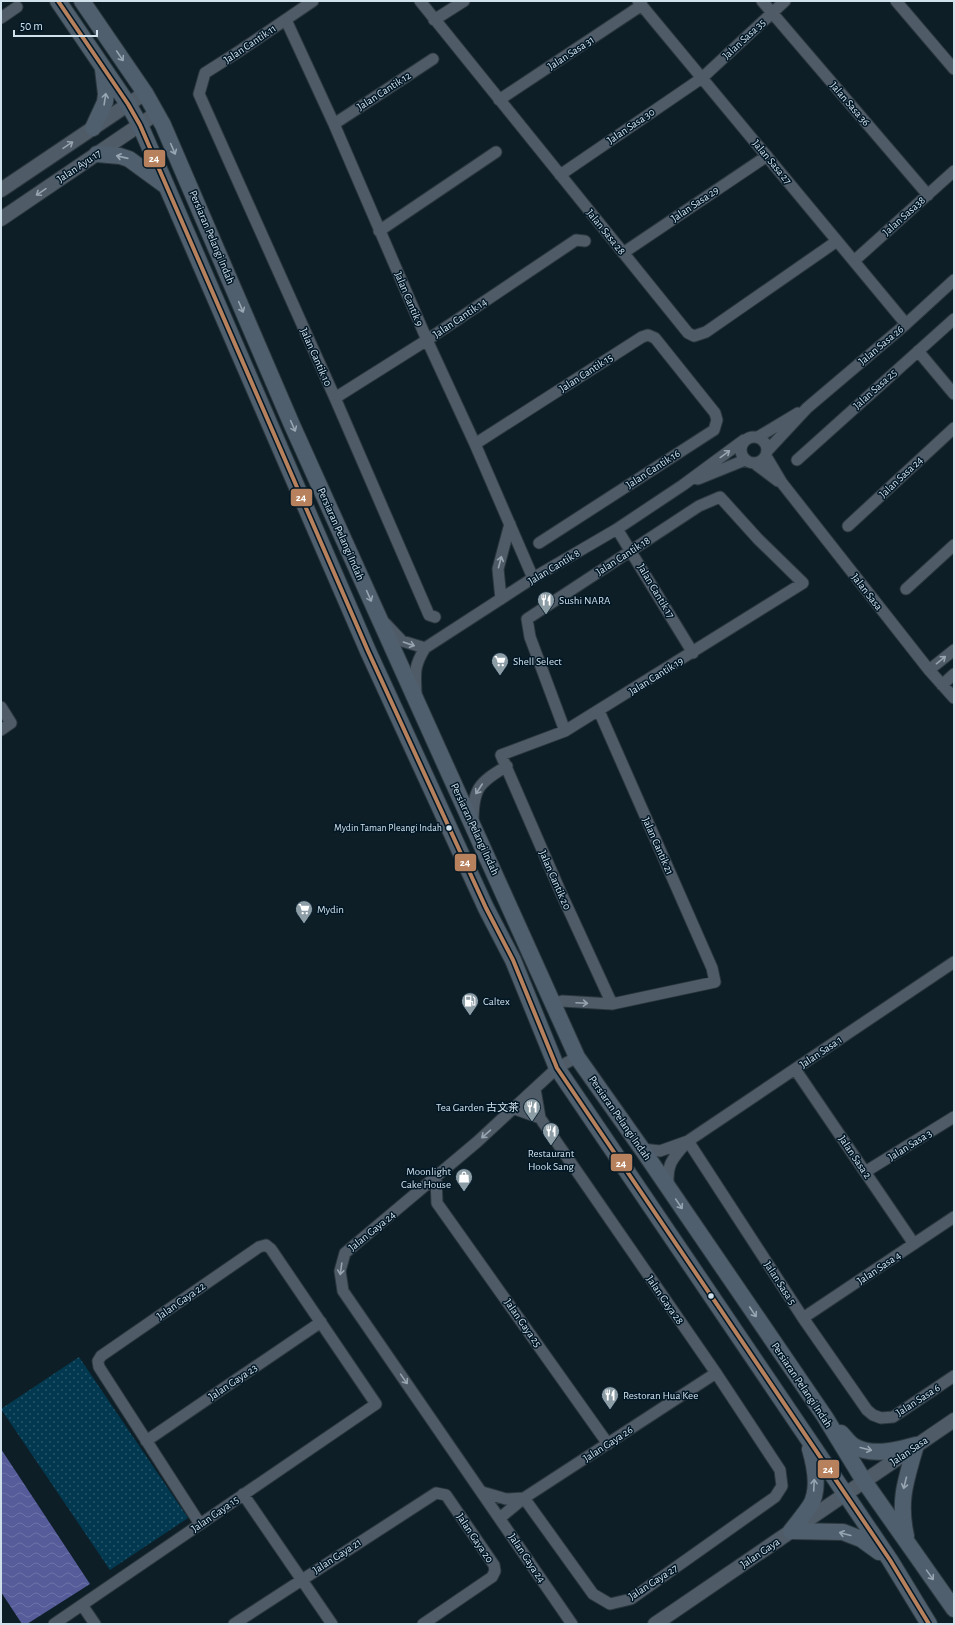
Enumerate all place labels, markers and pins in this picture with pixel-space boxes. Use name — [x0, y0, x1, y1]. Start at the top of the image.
restaurant icon: Sushi NARA — [536, 590, 556, 615]
place label: Sushi NARA — [559, 595, 611, 606]
supermarket icon: Shell Select — [490, 651, 510, 676]
place label: Shell Select — [513, 656, 562, 667]
place label: Mydin Taman Pleangi Indah — [334, 823, 442, 833]
marker: Mydin Taman Pleangi Indah — [444, 823, 454, 833]
supermarket icon: Mydin — [294, 899, 314, 924]
place label: Mydin — [317, 904, 344, 915]
fuel station icon: Caltex — [460, 991, 480, 1016]
place label: Caltex — [483, 996, 510, 1007]
restaurant icon: Tea Garden 古文茶 — [522, 1097, 542, 1122]
place label: Tea Garden 古文茶 — [436, 1101, 519, 1113]
restaurant icon: Restaurant Hook Sang — [541, 1121, 561, 1146]
place label: Restaurant Hook Sang — [528, 1148, 575, 1172]
place label: Moonlight Cake House — [401, 1166, 451, 1190]
shop icon: Moonlight Cake House — [454, 1167, 474, 1192]
unlabelled marker — [706, 1291, 716, 1301]
restaurant icon: Restoran Hua Kee — [600, 1385, 620, 1410]
place label: Restoran Hua Kee — [623, 1390, 698, 1401]

